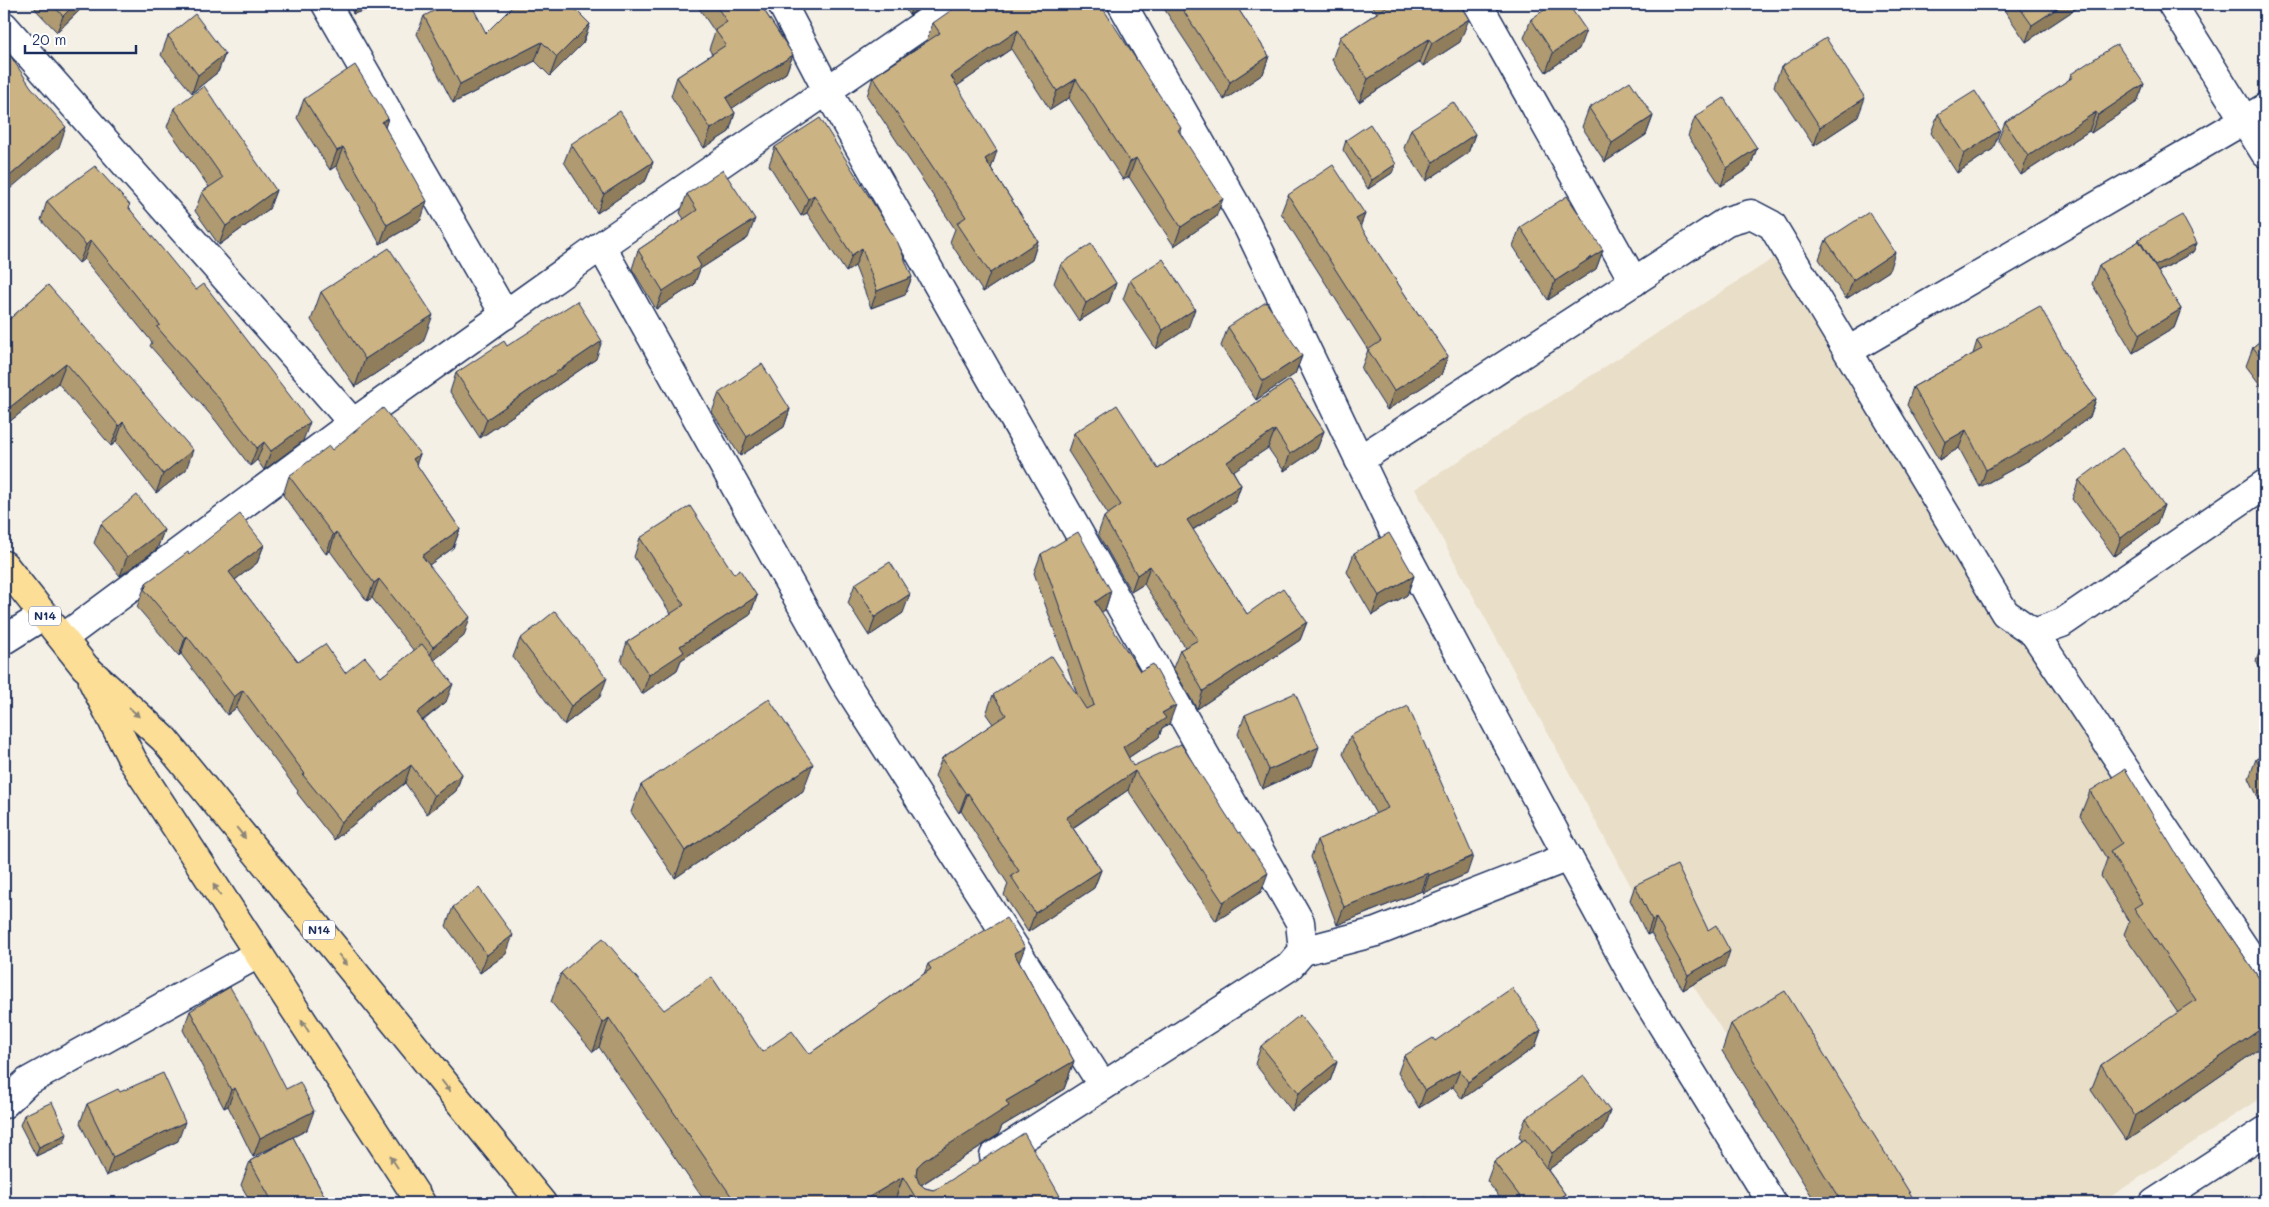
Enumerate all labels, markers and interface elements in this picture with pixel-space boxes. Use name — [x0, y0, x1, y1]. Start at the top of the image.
scale bar — [25, 22, 136, 54]
text: 20 m — [32, 29, 66, 49]
road number: N14 — [29, 606, 61, 626]
one-way arrow — [127, 706, 140, 717]
one-way arrow — [235, 827, 246, 840]
one-way arrow — [212, 883, 222, 897]
road number: N14 — [303, 920, 335, 940]
one-way arrow — [338, 953, 349, 966]
one-way arrow — [301, 1019, 310, 1033]
one-way arrow — [440, 1079, 451, 1092]
one-way arrow — [389, 1156, 399, 1169]

